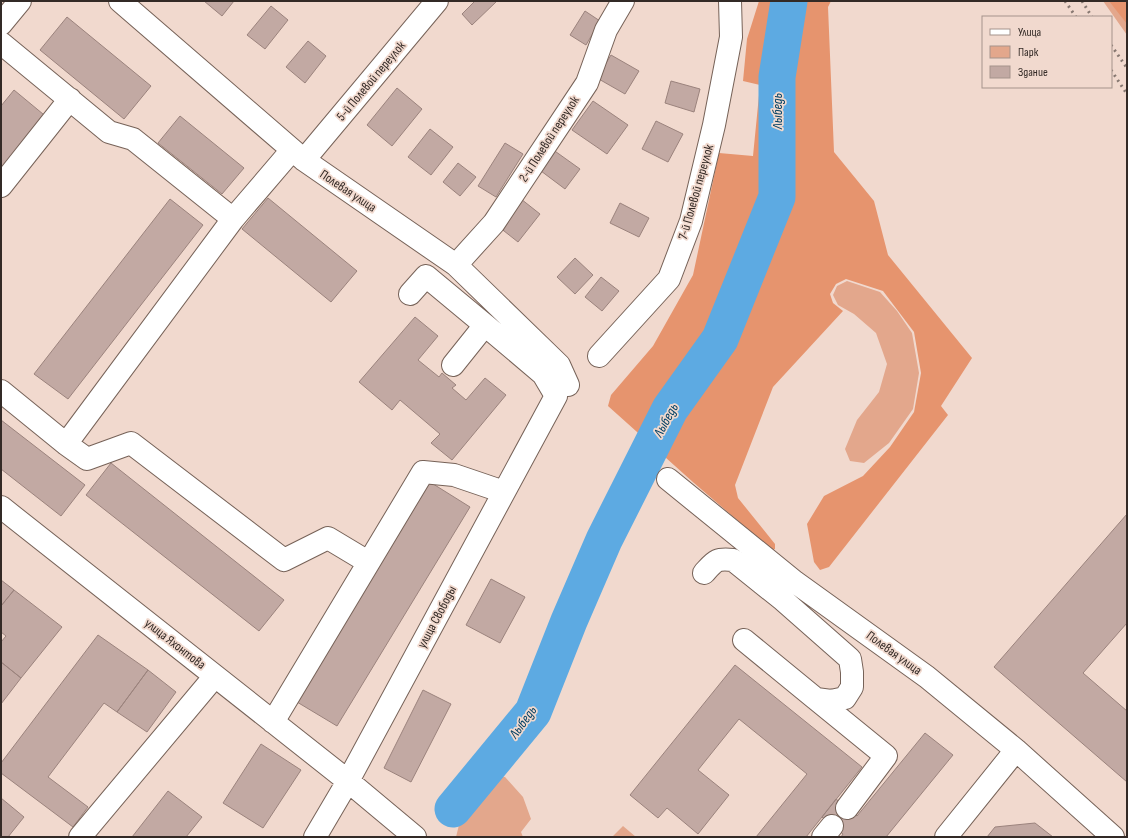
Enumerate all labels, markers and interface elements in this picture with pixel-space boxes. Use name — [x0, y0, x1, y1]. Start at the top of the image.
legend — [982, 16, 1112, 88]
text: Улица — [1018, 25, 1042, 40]
street label: 5-й Полевой переулок — [333, 38, 409, 124]
text: Парк — [1018, 45, 1039, 60]
text: Здание — [1018, 65, 1048, 80]
water label: Лыбедь — [769, 92, 786, 130]
street label: 2-й Полевой переулок — [515, 93, 583, 185]
street label: 7-й Полевой переулок — [675, 143, 717, 241]
street label: Полевая улица — [317, 166, 379, 216]
water label: Лыбедь — [649, 400, 682, 441]
street label: улица Свободы — [414, 583, 460, 651]
street label: улица Яхонтова — [141, 615, 209, 673]
street label: Полевая улица — [863, 627, 925, 679]
water label: Лыбедь — [505, 702, 541, 742]

